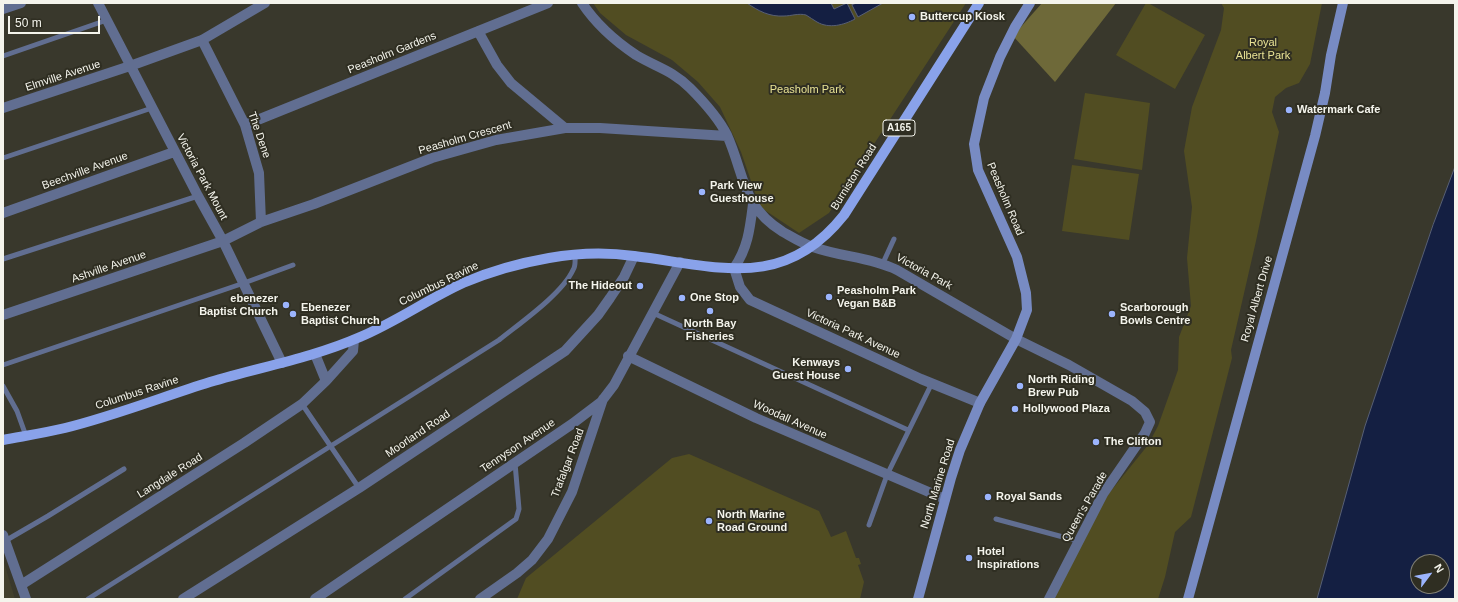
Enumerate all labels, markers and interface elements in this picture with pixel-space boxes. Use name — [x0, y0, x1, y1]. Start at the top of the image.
scale bar — [10, 8, 102, 34]
place label: Buttercup Kiosk — [920, 10, 1005, 24]
marker: Buttercup Kiosk — [907, 12, 917, 22]
text: 50 m — [15, 16, 42, 30]
street label: Peasholm Gardens — [346, 29, 438, 77]
park label: Royal Albert Park — [1236, 36, 1290, 62]
street label: Elmville Avenue — [24, 58, 102, 94]
park label: Peasholm Park — [770, 83, 844, 97]
place label: Watermark Cafe — [1297, 103, 1380, 117]
marker: Watermark Cafe — [1284, 105, 1294, 115]
street label: The Dene — [245, 110, 273, 160]
street label: Peasholm Crescent — [417, 118, 513, 158]
road number: A165 — [883, 120, 915, 136]
street label: Victoria Park Mount — [174, 132, 230, 222]
street label: Burniston Road — [828, 141, 880, 213]
street label: Beechville Avenue — [40, 149, 130, 193]
street label: Peasholm Road — [984, 160, 1026, 238]
place label: Park View Guesthouse — [710, 179, 774, 205]
marker: Park View Guesthouse — [697, 187, 707, 197]
street label: Ashville Avenue — [70, 248, 148, 286]
street label: Victoria Park — [894, 251, 954, 293]
street label: Royal Albert Drive — [1238, 255, 1276, 343]
street label: Columbus Ravine — [397, 259, 481, 309]
place label: The Hideout — [568, 279, 632, 293]
marker: The Hideout — [635, 281, 645, 291]
place label: Peasholm Park Vegan B&B — [837, 284, 916, 310]
place label: One Stop — [690, 291, 739, 305]
place label: ebenezer Baptist Church — [199, 292, 278, 318]
marker: Peasholm Park Vegan B&B — [824, 292, 834, 302]
marker: One Stop — [677, 293, 687, 303]
marker: ebenezer Baptist Church — [281, 300, 291, 310]
place label: Ebenezer Baptist Church — [301, 301, 380, 327]
place label: Scarborough Bowls Centre — [1120, 301, 1190, 327]
marker: North Bay Fisheries — [705, 306, 715, 316]
street label: Victoria Park Avenue — [804, 306, 902, 362]
marker: Ebenezer Baptist Church — [288, 309, 298, 319]
marker: Scarborough Bowls Centre — [1107, 309, 1117, 319]
place label: North Bay Fisheries — [684, 317, 736, 343]
place label: Kenways Guest House — [772, 356, 840, 382]
marker: Kenways Guest House — [843, 364, 853, 374]
street label: Columbus Ravine — [94, 373, 180, 413]
place label: North Riding Brew Pub — [1028, 373, 1095, 399]
marker: North Riding Brew Pub — [1015, 381, 1025, 391]
street label: Woodall Avenue — [751, 398, 829, 442]
place label: Hollywood Plaza — [1023, 402, 1110, 416]
marker: Hollywood Plaza — [1010, 404, 1020, 414]
street label: Moorland Road — [383, 407, 453, 461]
street label: Tennyson Avenue — [478, 416, 558, 476]
street label: Trafalgar Road — [549, 427, 587, 499]
place label: The Clifton — [1104, 435, 1161, 449]
marker: The Clifton — [1091, 437, 1101, 447]
street label: North Marine Road — [918, 438, 958, 530]
street label: Langdale Road — [135, 451, 205, 501]
street label: Queen's Parade — [1059, 469, 1111, 545]
place label: Royal Sands — [996, 490, 1062, 504]
marker: Royal Sands — [983, 492, 993, 502]
place label: North Marine Road Ground — [717, 508, 787, 534]
marker: North Marine Road Ground — [704, 516, 714, 526]
place label: Hotel Inspirations — [977, 545, 1039, 571]
marker: Hotel Inspirations — [964, 553, 974, 563]
north arrow — [1410, 554, 1450, 594]
text: N — [1432, 562, 1447, 575]

